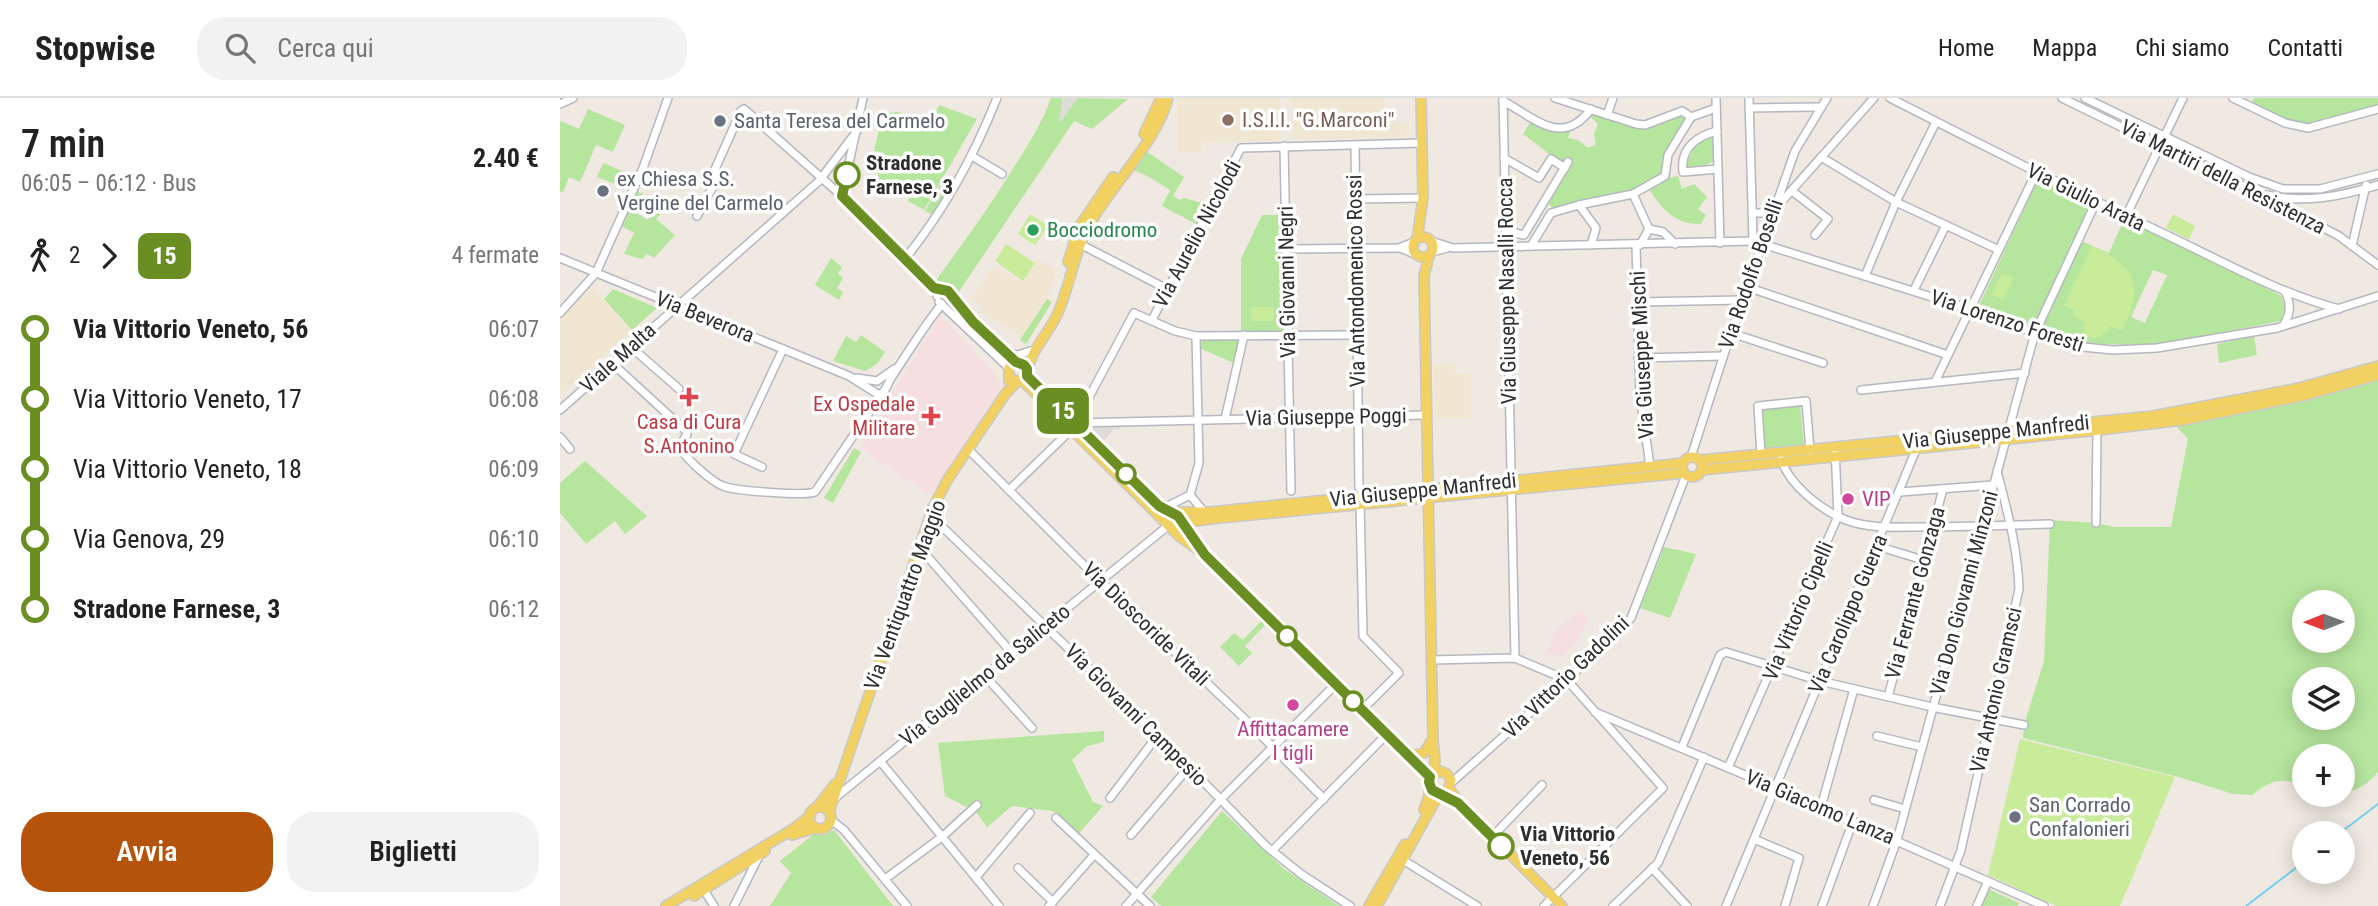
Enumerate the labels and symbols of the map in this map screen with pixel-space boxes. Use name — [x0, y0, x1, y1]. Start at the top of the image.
place label: I.S.I.I. "G.Marconi" — [1242, 108, 1394, 132]
place label: Santa Teresa del Carmelo — [734, 109, 945, 133]
marker: I.S.I.I. "G.Marconi" — [1220, 112, 1236, 128]
marker: Santa Teresa del Carmelo — [712, 113, 728, 129]
street label: Via Martiri della Resistenza — [2117, 115, 2329, 239]
place label: Stradone Farnese, 3 — [866, 151, 953, 199]
street label: Via Aurelio Nicolodi — [1148, 156, 1246, 312]
street label: Via Giulio Arata — [2023, 158, 2149, 236]
marker: Stradone Farnese, 3 — [834, 162, 860, 188]
place label: ex Chiesa S.S. Vergine del Carmelo — [617, 167, 784, 215]
street label: Via Antondomenico Rossi — [1342, 174, 1370, 388]
street label: Via Giuseppe Nasalli Rocca — [1493, 177, 1521, 405]
marker: ex Chiesa S.S. Vergine del Carmelo — [595, 183, 611, 199]
street label: Via Rodolfo Boselli — [1714, 196, 1788, 352]
street label: Via Giovanni Negri — [1274, 206, 1300, 358]
place label: Bocciodromo — [1047, 218, 1157, 242]
marker: Bocciodromo — [1025, 222, 1041, 238]
street label: Via Giuseppe Mischi — [1626, 270, 1658, 440]
street label: Via Lorenzo Foresti — [1927, 285, 2087, 357]
street label: Via Beverora — [652, 286, 758, 348]
street label: Viale Malta — [575, 318, 661, 398]
marker: Casa di Cura S.Antonino — [679, 387, 699, 407]
line badge: 15 — [1032, 388, 1094, 434]
place label: Ex Ospedale Militare — [813, 392, 915, 440]
street label: Via Giuseppe Poggi — [1245, 404, 1407, 430]
marker: Ex Ospedale Militare — [921, 406, 941, 426]
place label: Casa di Cura S.Antonino — [637, 410, 741, 458]
street label: Via Giuseppe Manfredi — [1901, 410, 2091, 454]
unlabelled marker — [1116, 464, 1136, 484]
street label: Via Giuseppe Manfredi — [1328, 468, 1518, 512]
place label: VIP — [1862, 487, 1891, 511]
street label: Via Don Giovanni Minzoni — [1925, 488, 2003, 698]
marker: VIP — [1840, 491, 1856, 507]
street label: Via Ventiquattro Maggio — [859, 497, 951, 693]
street label: Via Ferrante Gonzaga — [1880, 504, 1950, 682]
street label: Via Carolippo Guerra — [1804, 531, 1892, 697]
street label: Via Vittorio Cipelli — [1758, 538, 1838, 684]
street label: Via Dioscoride Vitali — [1077, 557, 1215, 691]
north arrow — [2292, 590, 2356, 653]
street label: Via Guglielmo da Saliceto — [895, 599, 1075, 751]
street label: Via Antonio Gramsci — [1965, 605, 2027, 775]
street label: Via Vittorio Gadolini — [1498, 611, 1634, 743]
unlabelled marker — [1277, 626, 1297, 646]
street label: Via Giovanni Campesio — [1060, 639, 1212, 791]
unlabelled marker — [1343, 691, 1363, 711]
marker: Affittacamere I tigli — [1285, 697, 1301, 713]
place label: Affittacamere I tigli — [1237, 717, 1349, 765]
street label: Via Giacomo Lanza — [1742, 765, 1898, 849]
place label: San Corrado Confalonieri — [2029, 793, 2131, 841]
marker: San Corrado Confalonieri — [2007, 809, 2023, 825]
place label: Via Vittorio Veneto, 56 — [1520, 822, 1615, 870]
marker: Via Vittorio Veneto, 56 — [1488, 833, 1514, 859]

